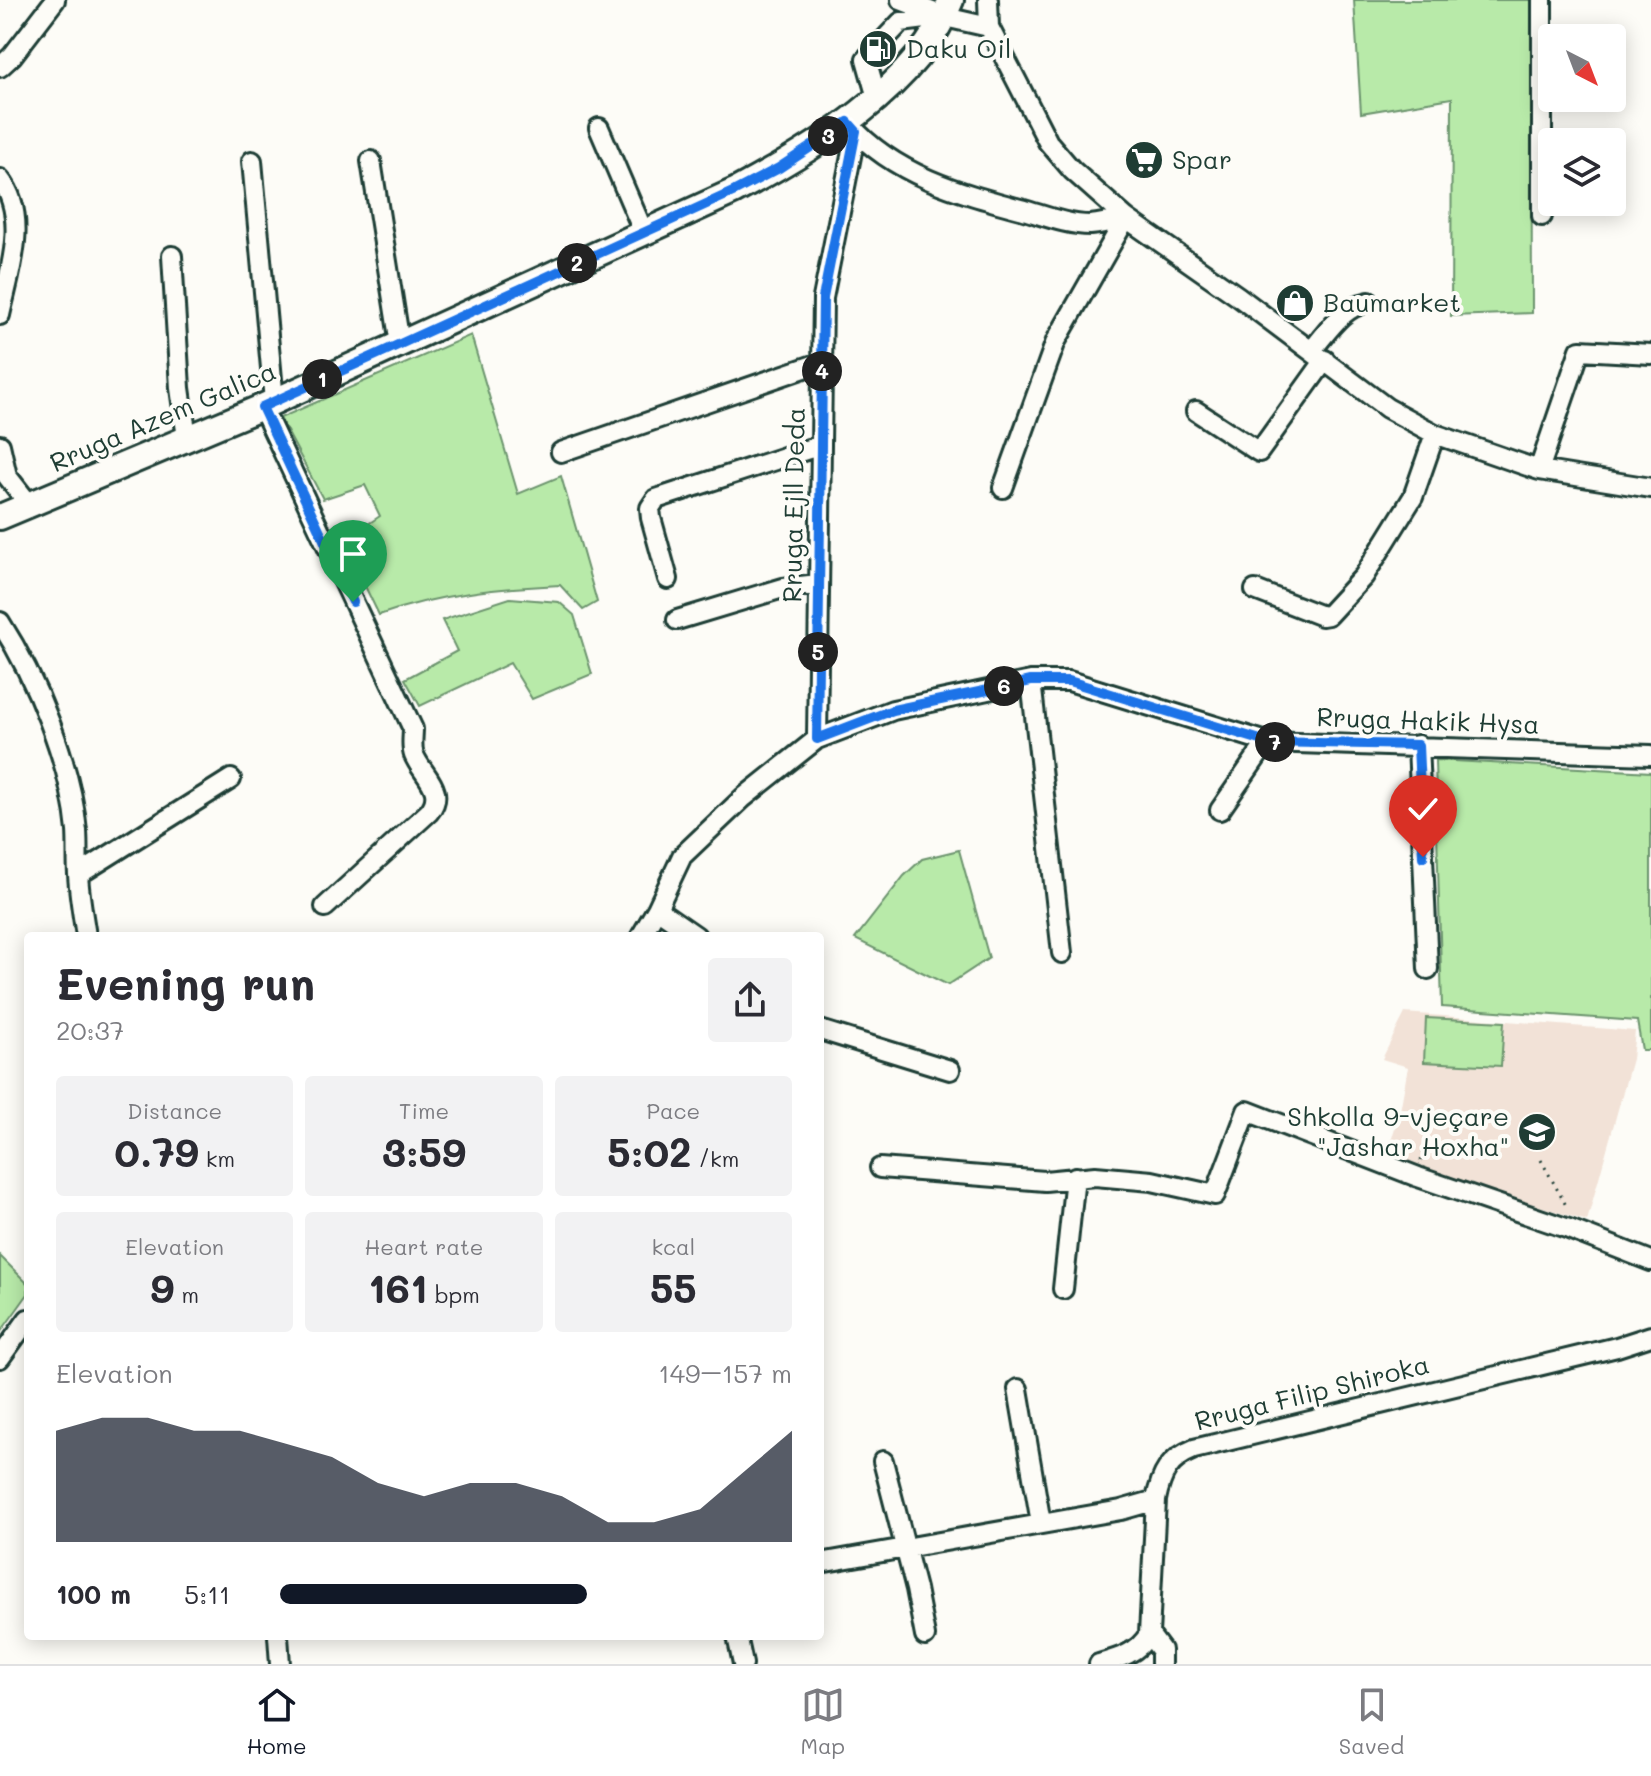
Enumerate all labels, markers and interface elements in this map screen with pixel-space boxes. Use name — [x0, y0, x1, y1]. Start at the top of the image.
north arrow — [1538, 24, 1626, 112]
map controls — [1538, 24, 1626, 216]
fuel station icon: Daku Oil — [857, 28, 899, 70]
place label: Daku Oil — [906, 31, 1011, 65]
pin: 3 — [808, 116, 848, 156]
text: 3 — [821, 121, 835, 150]
button: layers — [1538, 128, 1626, 216]
supermarket icon: Spar — [1123, 139, 1165, 181]
place label: Spar — [1172, 142, 1232, 176]
pin: 2 — [557, 243, 597, 283]
text: 2 — [571, 248, 583, 277]
shop icon: Baumarket — [1274, 282, 1316, 324]
place label: Baumarket — [1323, 285, 1461, 319]
pin: 4 — [802, 351, 842, 391]
street label: Rruga Azem Galica — [44, 353, 281, 479]
text: 4 — [815, 356, 829, 385]
pin: 1 — [302, 359, 342, 399]
text: 1 — [317, 364, 327, 393]
street label: Rruga Ejll Deda — [774, 407, 812, 603]
pin — [319, 520, 387, 602]
icon: arrive — [331, 532, 375, 576]
pin: 5 — [798, 632, 838, 672]
text: 5 — [812, 637, 824, 666]
pin: 6 — [984, 666, 1024, 706]
text: 6 — [997, 671, 1011, 700]
street label: Rruga Hakik Hysa — [1316, 699, 1540, 741]
pin: 7 — [1255, 722, 1295, 762]
text: 7 — [1269, 727, 1281, 756]
pin — [1389, 775, 1457, 857]
icon: check — [1401, 787, 1445, 831]
text: Evening run — [56, 954, 315, 1011]
button: share — [708, 958, 792, 1042]
text: 20:37 — [56, 1013, 124, 1047]
text: Distance — [127, 1096, 222, 1125]
text: Time — [399, 1096, 449, 1125]
text: Pace — [646, 1096, 700, 1125]
place label: Shkolla 9-vjeçare "Jashar Hoxha" — [1287, 1099, 1509, 1163]
school or university icon: Shkolla 9-vjeçare "Jashar Hoxha" — [1516, 1111, 1558, 1153]
text: 0.79 — [114, 1125, 199, 1177]
text: 3:59 — [382, 1125, 466, 1177]
text: 5:02 — [607, 1125, 691, 1177]
text: km — [199, 1144, 235, 1173]
text: /km — [691, 1144, 739, 1173]
text: Elevation — [125, 1232, 224, 1261]
text: Heart rate — [365, 1232, 483, 1261]
text: kcal — [651, 1232, 695, 1261]
text: 9 — [150, 1261, 174, 1313]
text: 161 — [368, 1261, 428, 1313]
text: 55 — [650, 1261, 697, 1313]
text: m — [174, 1280, 199, 1309]
text: bpm — [428, 1280, 480, 1309]
street label: Rruga Filip Shiroka — [1191, 1346, 1433, 1438]
text: Elevation — [56, 1356, 173, 1390]
text: 149–157 m — [658, 1356, 792, 1390]
text: 100 m — [56, 1577, 131, 1611]
text: 5:11 — [184, 1577, 230, 1611]
tab: Home — [247, 1683, 307, 1760]
tab: Map — [800, 1683, 845, 1760]
tab: Saved — [1339, 1683, 1404, 1760]

